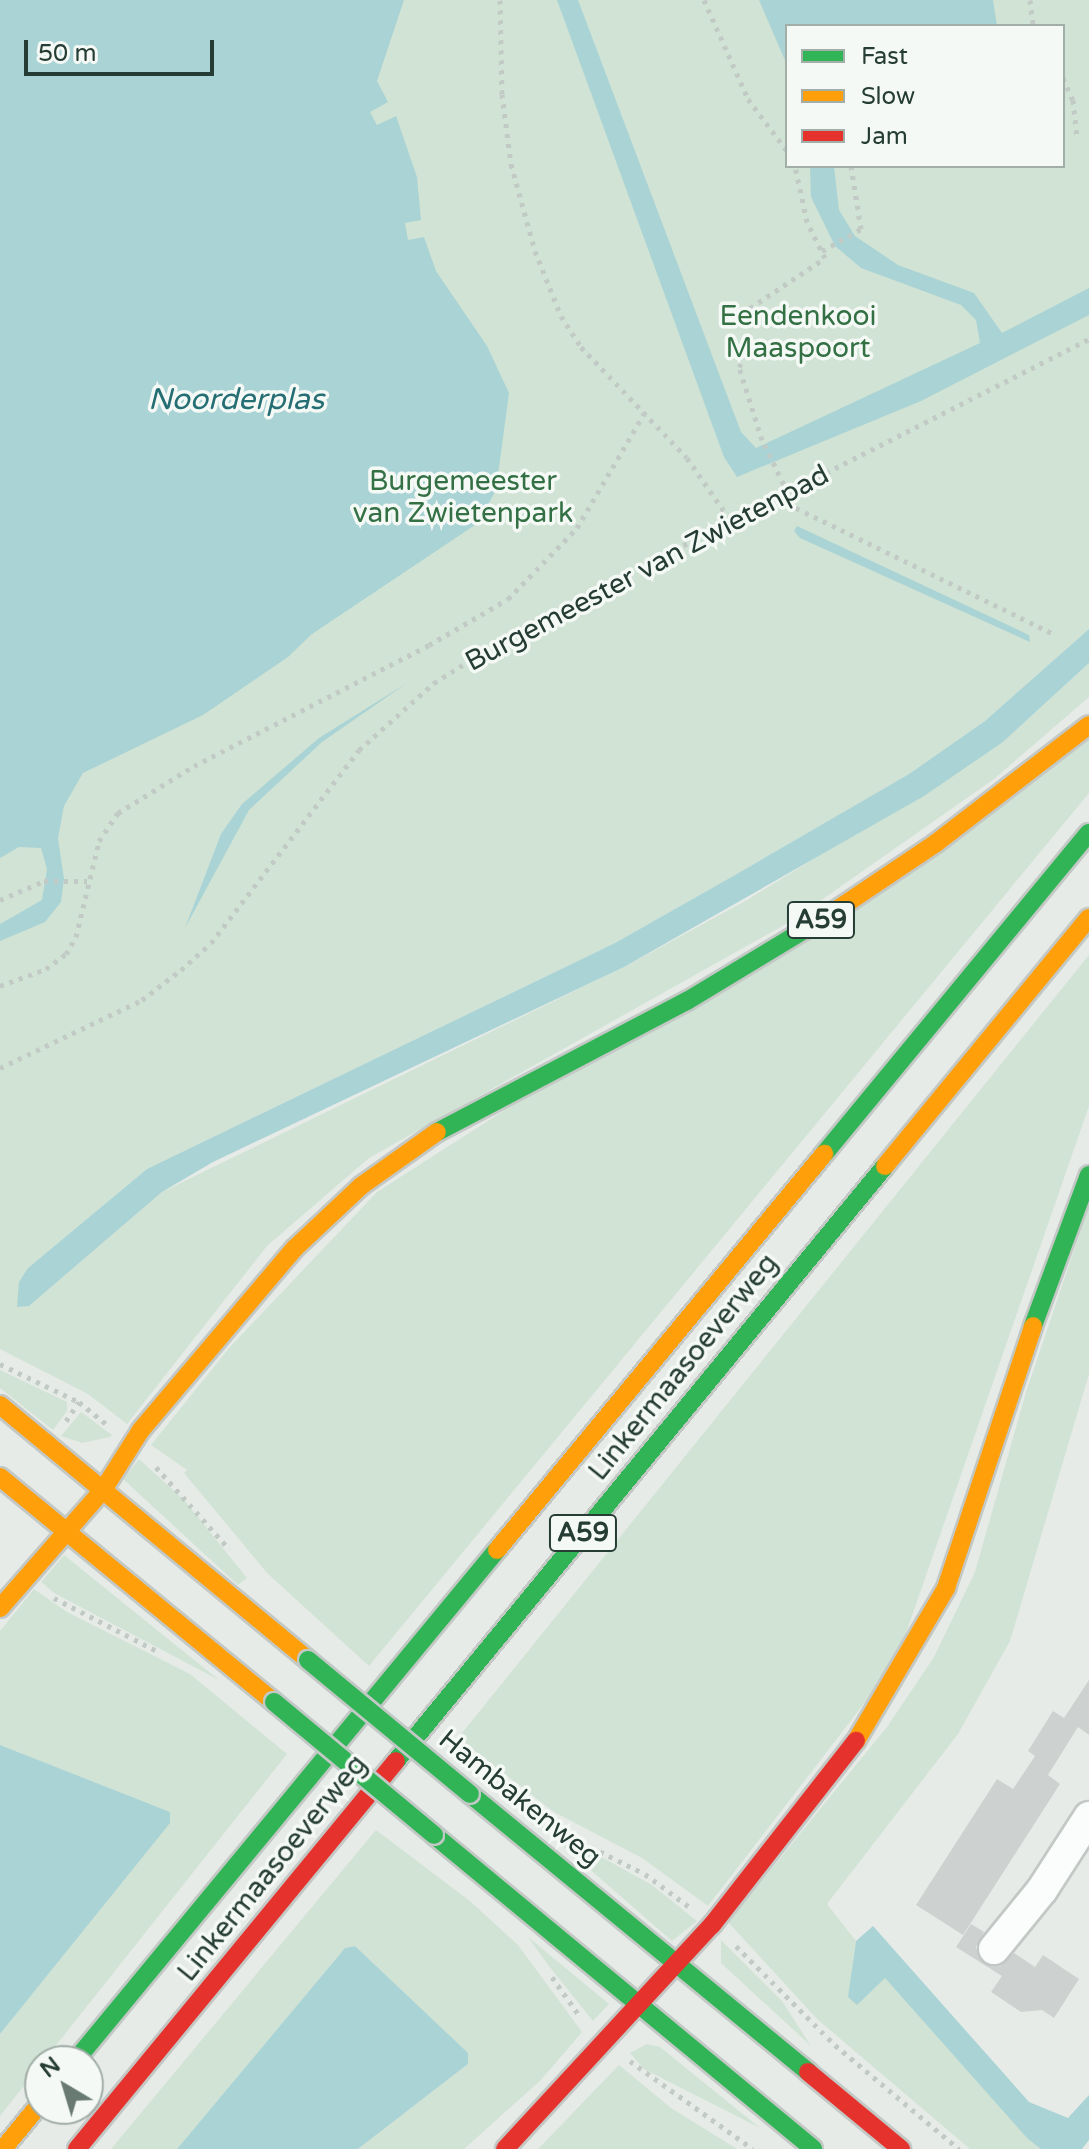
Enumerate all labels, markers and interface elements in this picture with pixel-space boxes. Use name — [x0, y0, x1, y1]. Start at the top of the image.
scale bar — [28, 24, 218, 74]
legend — [785, 24, 1065, 168]
text: 50 m — [38, 39, 96, 68]
text: Fast — [861, 42, 908, 71]
text: Slow — [861, 82, 915, 111]
text: Jam — [861, 122, 908, 151]
park label: Eendenkooi Maaspoort — [720, 299, 876, 365]
water label: Noorderplas — [148, 382, 324, 418]
street label: Burgemeester van Zwietenpad — [459, 458, 835, 678]
park label: Burgemeester van Zwietenpark — [353, 464, 573, 530]
road number: A59 — [785, 898, 857, 942]
street label: Linkermaasoeverweg — [581, 1247, 785, 1487]
road number: A59 — [547, 1511, 619, 1555]
street label: Hambakenweg — [432, 1722, 608, 1874]
street label: Linkermaasoeverweg — [170, 1748, 374, 1988]
north arrow — [24, 2045, 104, 2125]
text: N — [35, 2052, 65, 2083]

